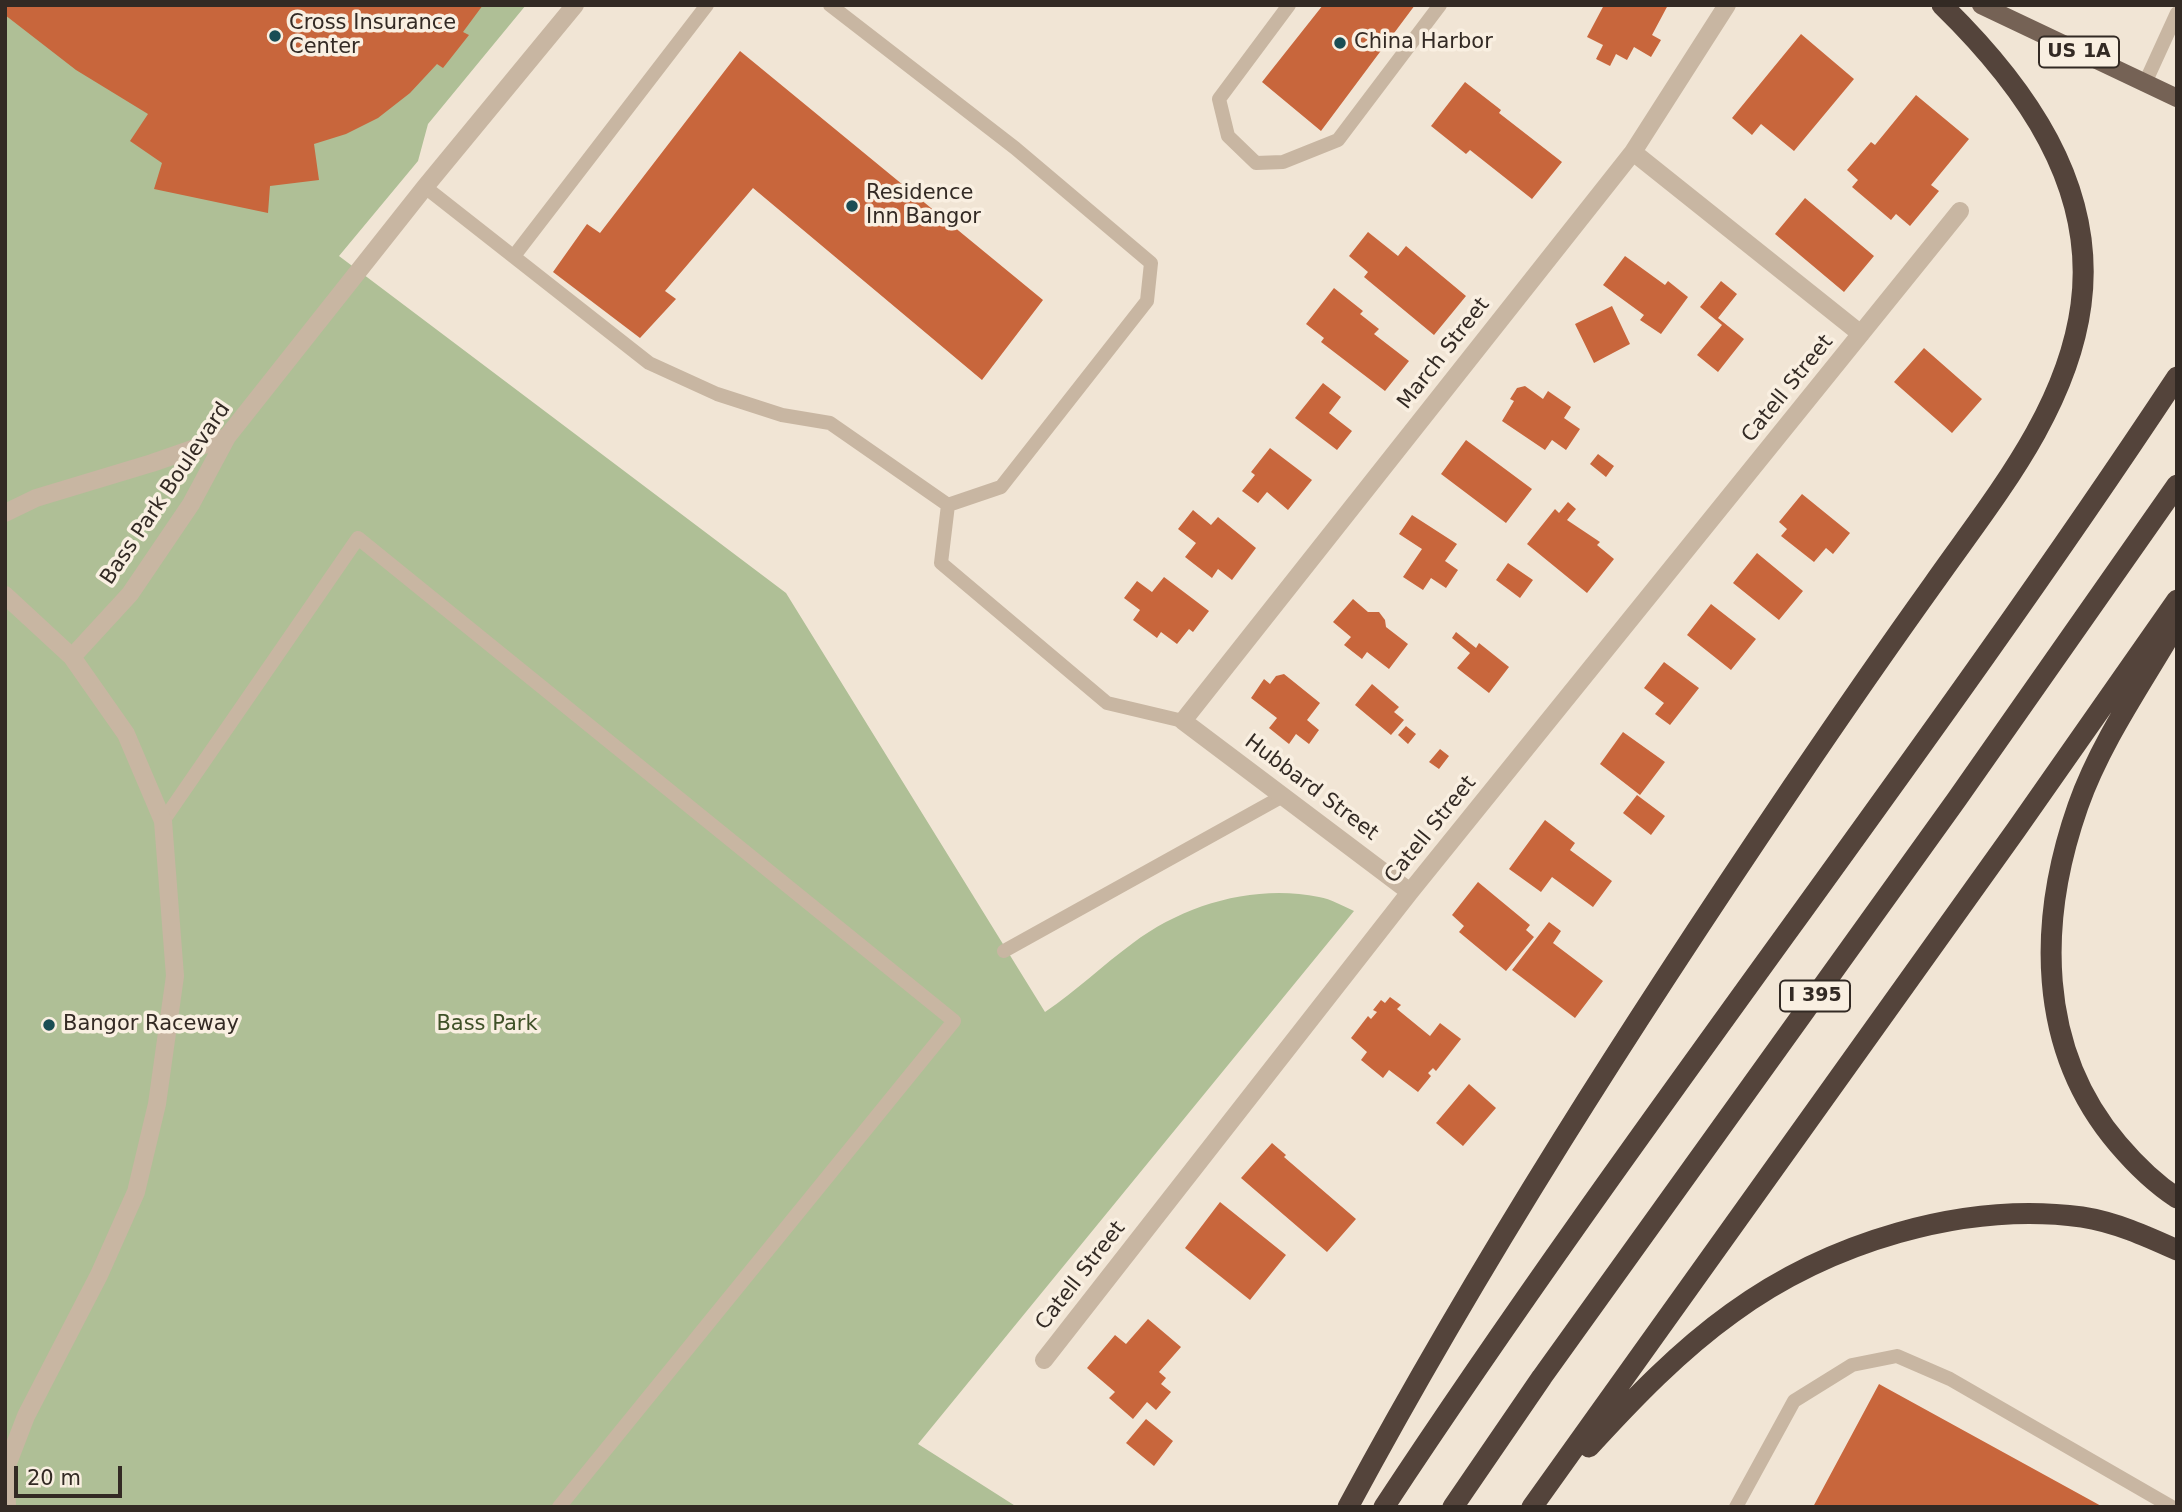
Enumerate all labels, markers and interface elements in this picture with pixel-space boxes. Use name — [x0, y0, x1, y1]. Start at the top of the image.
place label: Cross Insurance Center — [289, 11, 456, 61]
marker: Cross Insurance Center — [267, 28, 283, 44]
place label: China Harbor — [1354, 30, 1493, 56]
marker: China Harbor — [1332, 35, 1348, 51]
road number: US 1A — [2039, 36, 2119, 68]
place label: Residence Inn Bangor — [866, 181, 981, 231]
marker: Residence Inn Bangor — [844, 198, 860, 214]
street label: March Street — [1393, 293, 1495, 415]
street label: Catell Street — [1737, 330, 1839, 448]
street label: Bass Park Boulevard — [96, 398, 236, 590]
street label: Hubbard Street — [1239, 730, 1383, 846]
street label: Catell Street — [1380, 771, 1482, 889]
road number: I 395 — [1780, 980, 1850, 1012]
place label: Bangor Raceway — [63, 1012, 239, 1038]
park label: Bass Park — [436, 1012, 538, 1038]
marker: Bangor Raceway — [41, 1017, 57, 1033]
street label: Catell Street — [1031, 1217, 1131, 1335]
scale bar — [18, 1452, 126, 1496]
text: 20 m — [27, 1466, 81, 1490]

